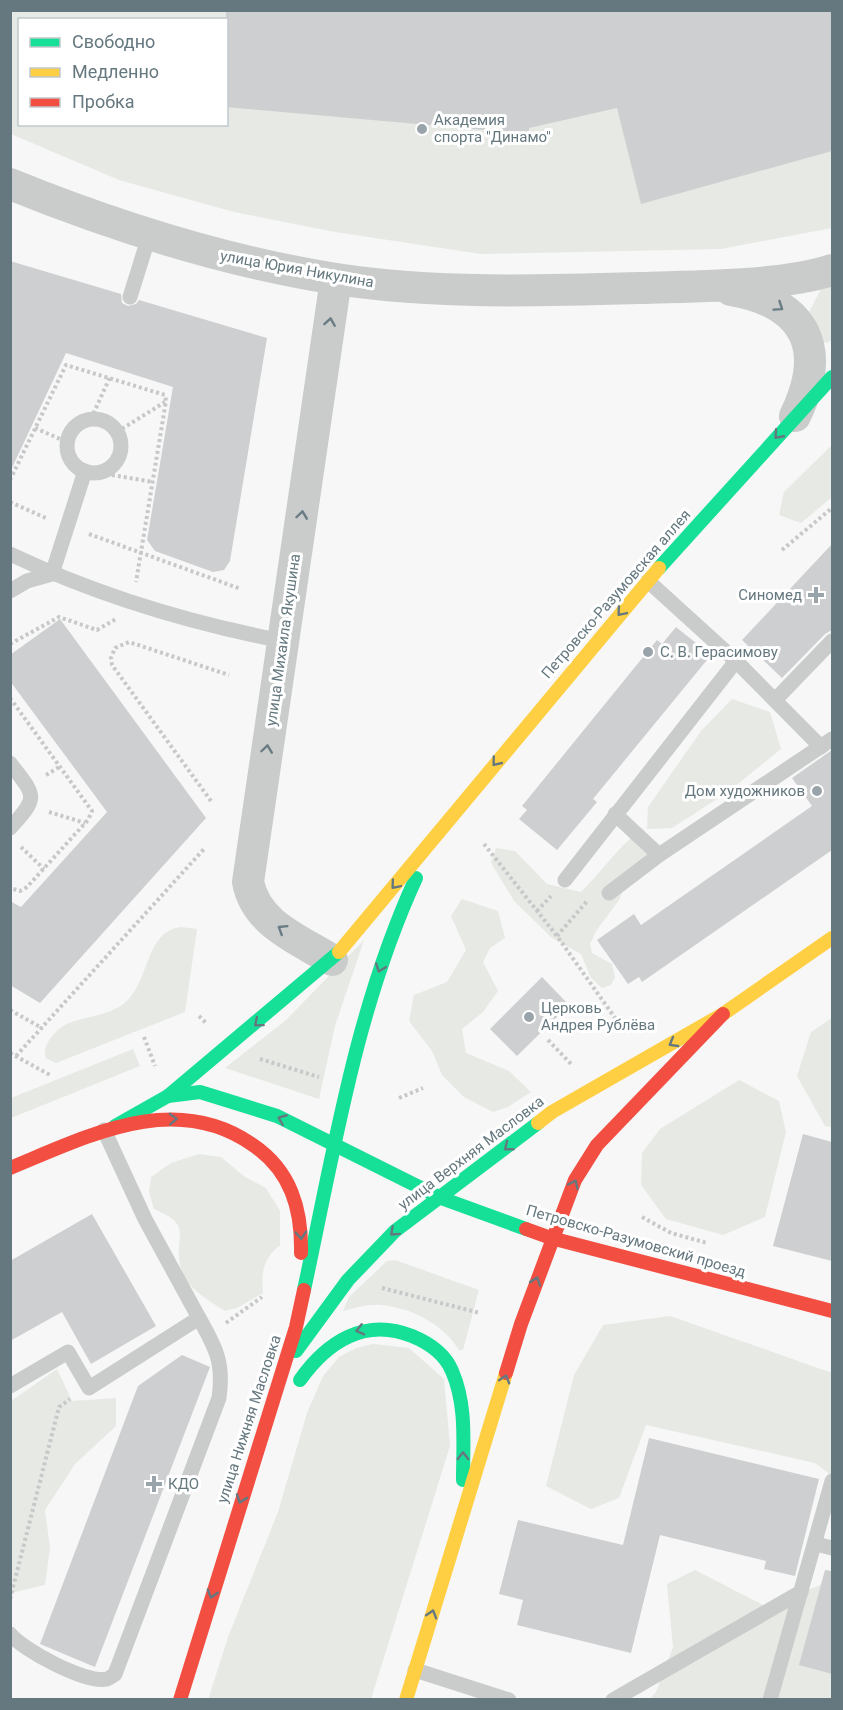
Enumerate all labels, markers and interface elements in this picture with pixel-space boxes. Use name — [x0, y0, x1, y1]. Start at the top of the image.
legend — [18, 18, 228, 126]
text: Свободно — [72, 31, 155, 52]
text: Медленно — [72, 61, 159, 82]
text: Пробка — [72, 91, 135, 112]
place label: Академия спорта "Динамо" — [434, 111, 551, 146]
marker: Академия спорта "Динамо" — [415, 122, 429, 136]
street label: улица Юрия Никулина — [219, 247, 375, 291]
one-way arrow — [773, 300, 784, 311]
one-way arrow — [323, 317, 335, 327]
one-way arrow — [774, 429, 785, 439]
street label: Петровско-Разумовская аллея — [538, 506, 694, 682]
one-way arrow — [295, 510, 307, 520]
street label: улица Михаила Якушина — [262, 553, 304, 727]
place label: Синомед — [738, 586, 802, 604]
marker: Синомед — [807, 586, 825, 604]
one-way arrow — [617, 605, 628, 616]
place label: С. В. Герасимову — [660, 643, 778, 661]
marker: С. В. Герасимову — [641, 645, 655, 659]
one-way arrow — [261, 745, 273, 754]
one-way arrow — [493, 756, 504, 767]
place label: Дом художников — [685, 782, 805, 800]
marker: Дом художников — [810, 784, 824, 798]
one-way arrow — [391, 878, 402, 889]
one-way arrow — [278, 925, 288, 937]
one-way arrow — [375, 962, 388, 973]
place label: Церковь Андрея Рублёва — [541, 999, 655, 1034]
marker: Церковь Андрея Рублёва — [522, 1010, 536, 1024]
one-way arrow — [254, 1015, 265, 1026]
one-way arrow — [668, 1036, 679, 1047]
street label: улица Верхняя Масловка — [395, 1092, 547, 1214]
one-way arrow — [169, 1112, 178, 1125]
one-way arrow — [278, 1114, 289, 1126]
one-way arrow — [504, 1139, 515, 1150]
one-way arrow — [566, 1179, 578, 1190]
street label: Петровско-Разумовский проезд — [524, 1201, 748, 1281]
one-way arrow — [390, 1225, 401, 1236]
one-way arrow — [294, 1231, 307, 1240]
one-way arrow — [529, 1276, 542, 1287]
one-way arrow — [355, 1323, 365, 1336]
street label: улица Нижняя Масловка — [213, 1333, 285, 1505]
one-way arrow — [498, 1374, 510, 1385]
one-way arrow — [457, 1452, 469, 1461]
marker: КДО — [145, 1475, 163, 1493]
place label: КДО — [168, 1475, 199, 1493]
one-way arrow — [236, 1493, 249, 1504]
one-way arrow — [207, 1588, 219, 1599]
one-way arrow — [425, 1609, 437, 1620]

